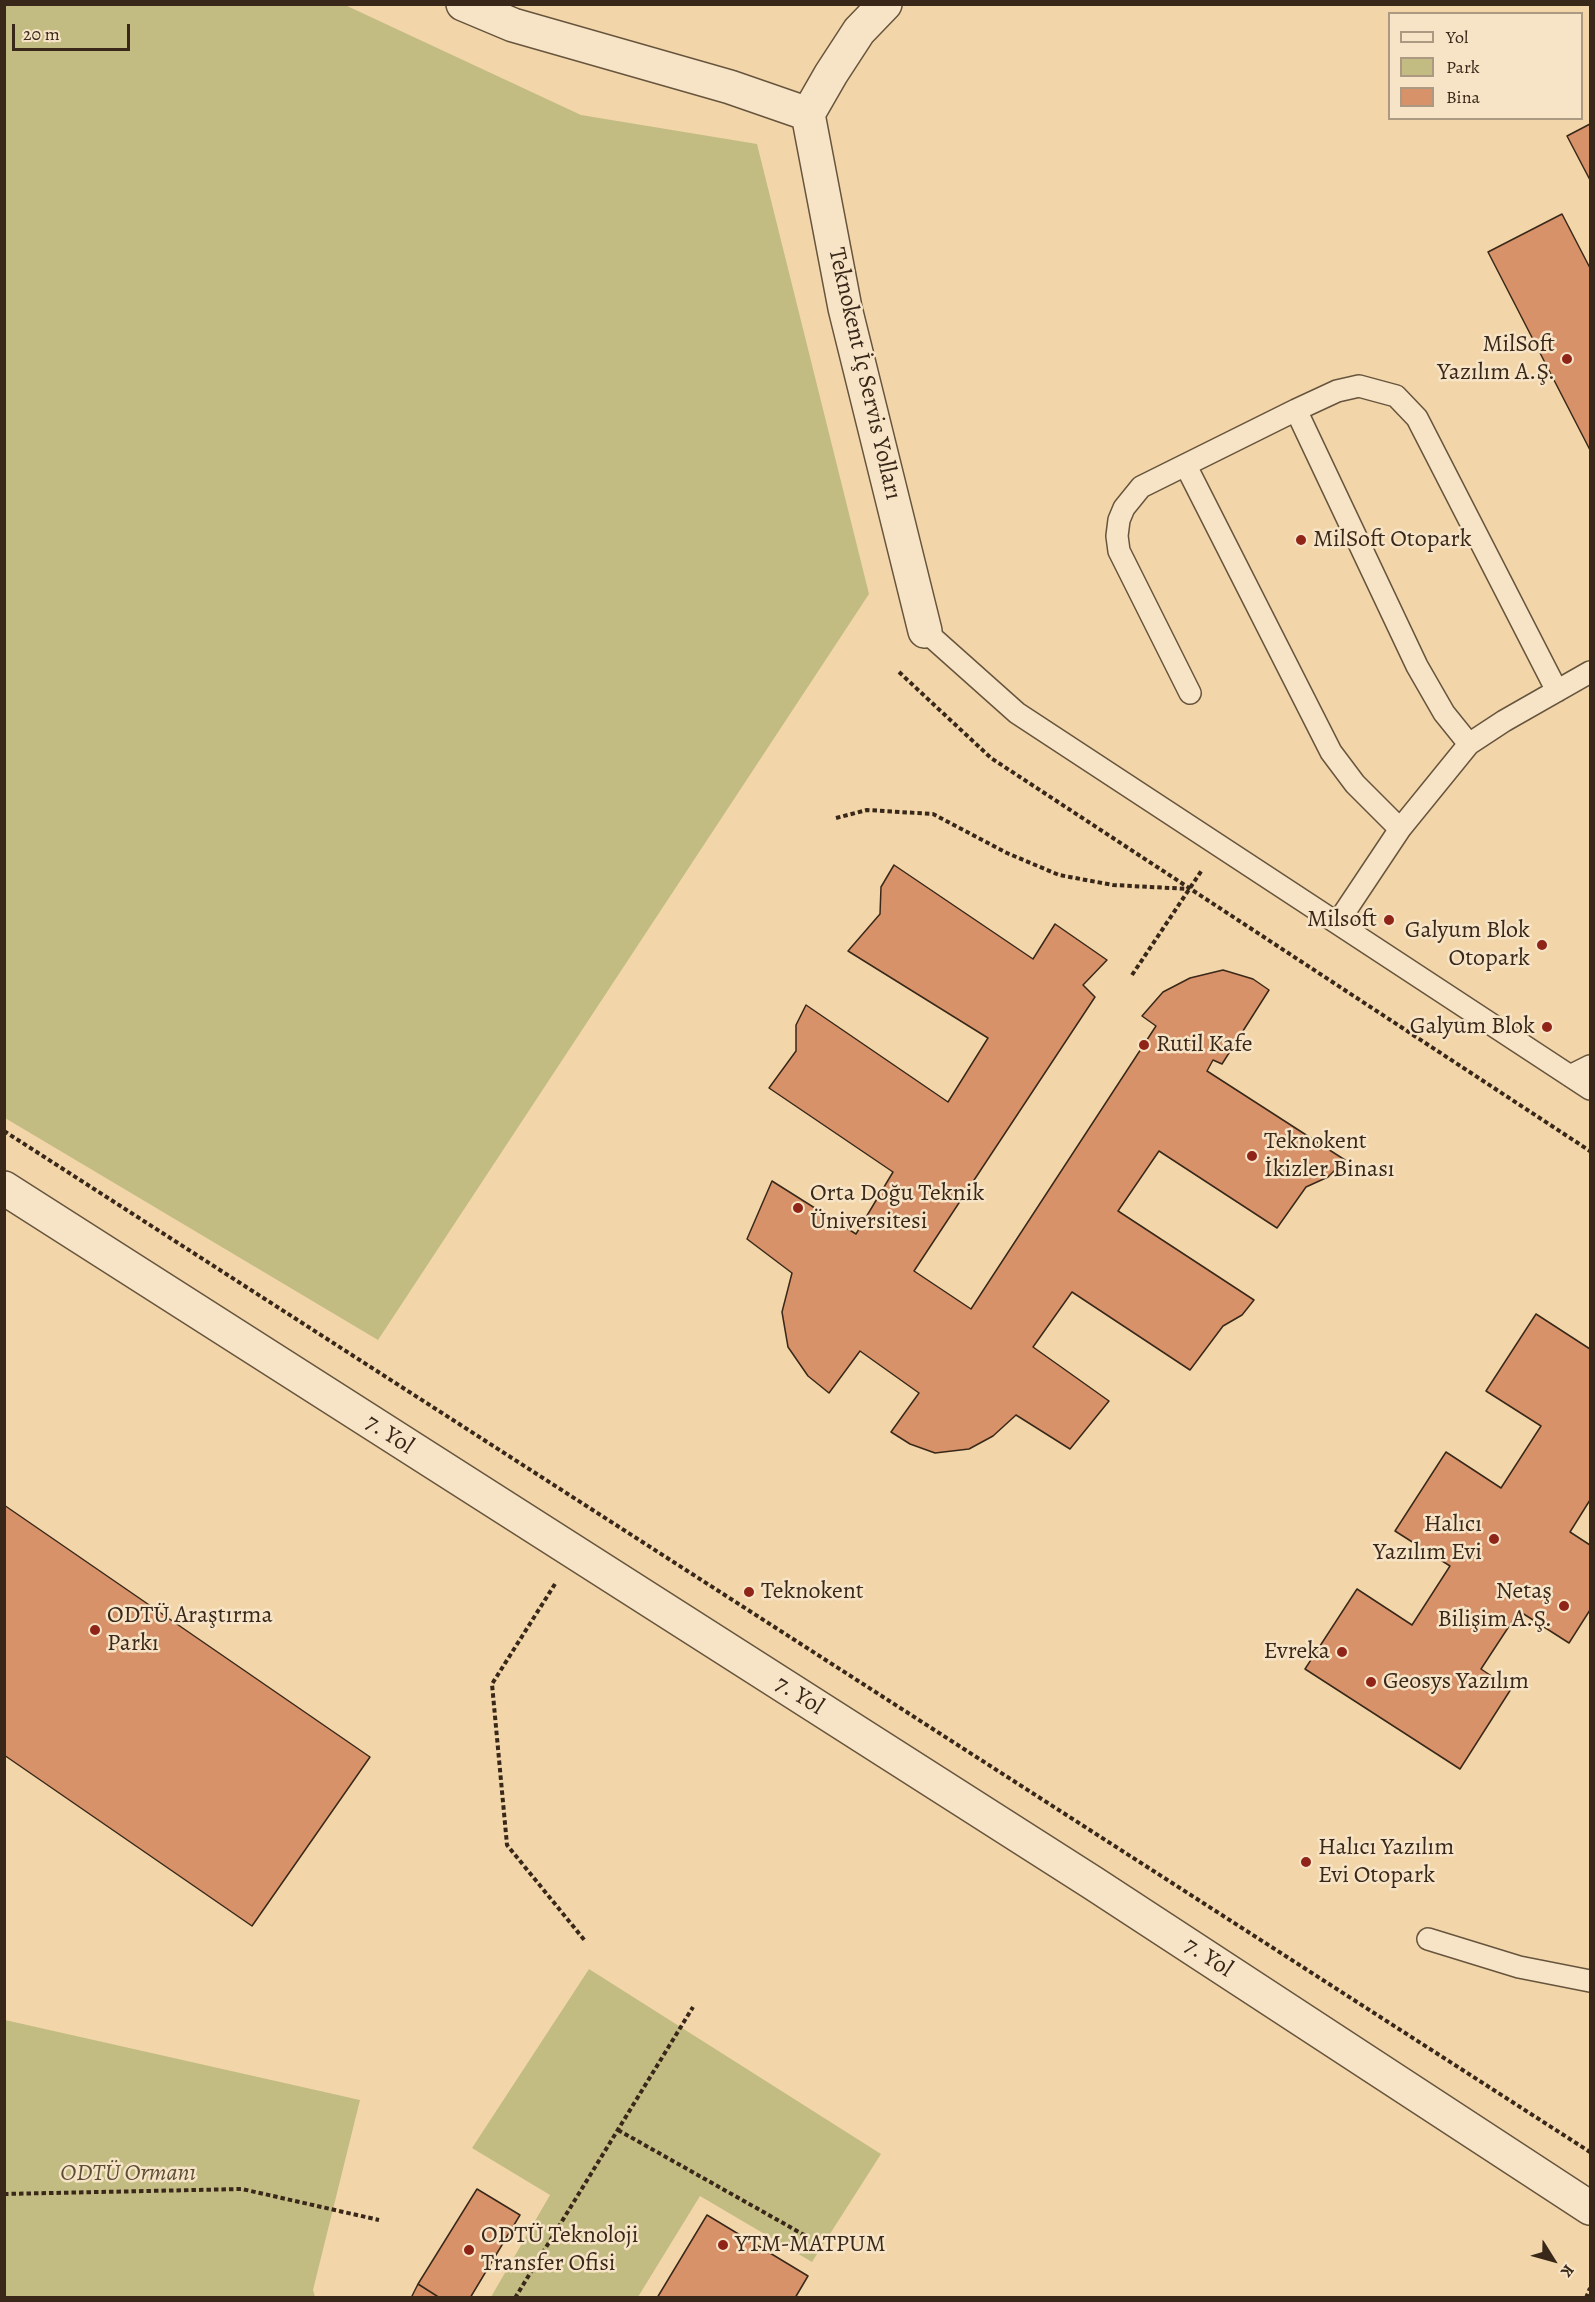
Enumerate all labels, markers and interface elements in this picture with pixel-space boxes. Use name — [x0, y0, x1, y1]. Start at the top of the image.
scale bar — [15, 12, 134, 50]
legend — [1388, 12, 1583, 120]
text: 20 m — [23, 22, 60, 46]
text: Yol — [1446, 25, 1468, 49]
text: Park — [1446, 55, 1480, 79]
text: Bina — [1446, 85, 1480, 109]
street label: Teknokent İç Servis Yolları — [821, 245, 907, 503]
place label: MilSoft Yazılım A.Ş. — [1437, 331, 1555, 387]
marker: MilSoft Yazılım A.Ş. — [1560, 352, 1574, 366]
place label: MilSoft Otopark — [1313, 526, 1472, 554]
marker: MilSoft Otopark — [1294, 533, 1308, 547]
place label: Milsoft — [1307, 906, 1377, 934]
marker: Milsoft — [1382, 913, 1396, 927]
place label: Galyum Blok Otopark — [1405, 917, 1530, 973]
marker: Galyum Blok Otopark — [1535, 938, 1549, 952]
place label: Galyum Blok — [1410, 1013, 1535, 1041]
marker: Galyum Blok — [1540, 1020, 1554, 1034]
place label: Rutil Kafe — [1156, 1031, 1252, 1059]
marker: Rutil Kafe — [1137, 1038, 1151, 1052]
place label: Teknokent İkizler Binası — [1264, 1128, 1395, 1184]
marker: Teknokent İkizler Binası — [1245, 1149, 1259, 1163]
place label: Orta Doğu Teknik Üniversitesi — [810, 1180, 984, 1236]
marker: Orta Doğu Teknik Üniversitesi — [791, 1201, 805, 1215]
street label: 7. Yol — [359, 1409, 419, 1461]
place label: Halıcı Yazılım Evi — [1373, 1511, 1482, 1567]
marker: Halıcı Yazılım Evi — [1487, 1532, 1501, 1546]
place label: Teknokent — [761, 1578, 864, 1606]
place label: Netaş Bilişim A.Ş. — [1437, 1578, 1552, 1634]
marker: Teknokent — [742, 1585, 756, 1599]
marker: Netaş Bilişim A.Ş. — [1557, 1599, 1571, 1613]
place label: ODTÜ Araştırma Parkı — [107, 1602, 273, 1658]
marker: ODTÜ Araştırma Parkı — [88, 1623, 102, 1637]
place label: Evreka — [1264, 1638, 1330, 1666]
marker: Evreka — [1335, 1645, 1349, 1659]
place label: Geosys Yazılım — [1383, 1668, 1529, 1696]
street label: 7. Yol — [769, 1670, 829, 1722]
marker: Geosys Yazılım — [1364, 1675, 1378, 1689]
place label: Halıcı Yazılım Evi Otopark — [1318, 1834, 1454, 1890]
marker: Halıcı Yazılım Evi Otopark — [1299, 1855, 1313, 1869]
street label: 7. Yol — [1178, 1932, 1238, 1984]
park label: ODTÜ Ormanı — [60, 2160, 196, 2188]
place label: ODTÜ Teknoloji Transfer Ofisi — [481, 2222, 638, 2278]
north arrow — [1523, 2230, 1583, 2290]
place label: YTM-MATPUM — [735, 2231, 886, 2259]
marker: YTM-MATPUM — [716, 2238, 730, 2252]
marker: ODTÜ Teknoloji Transfer Ofisi — [462, 2243, 476, 2257]
text: K — [1555, 2260, 1579, 2282]

